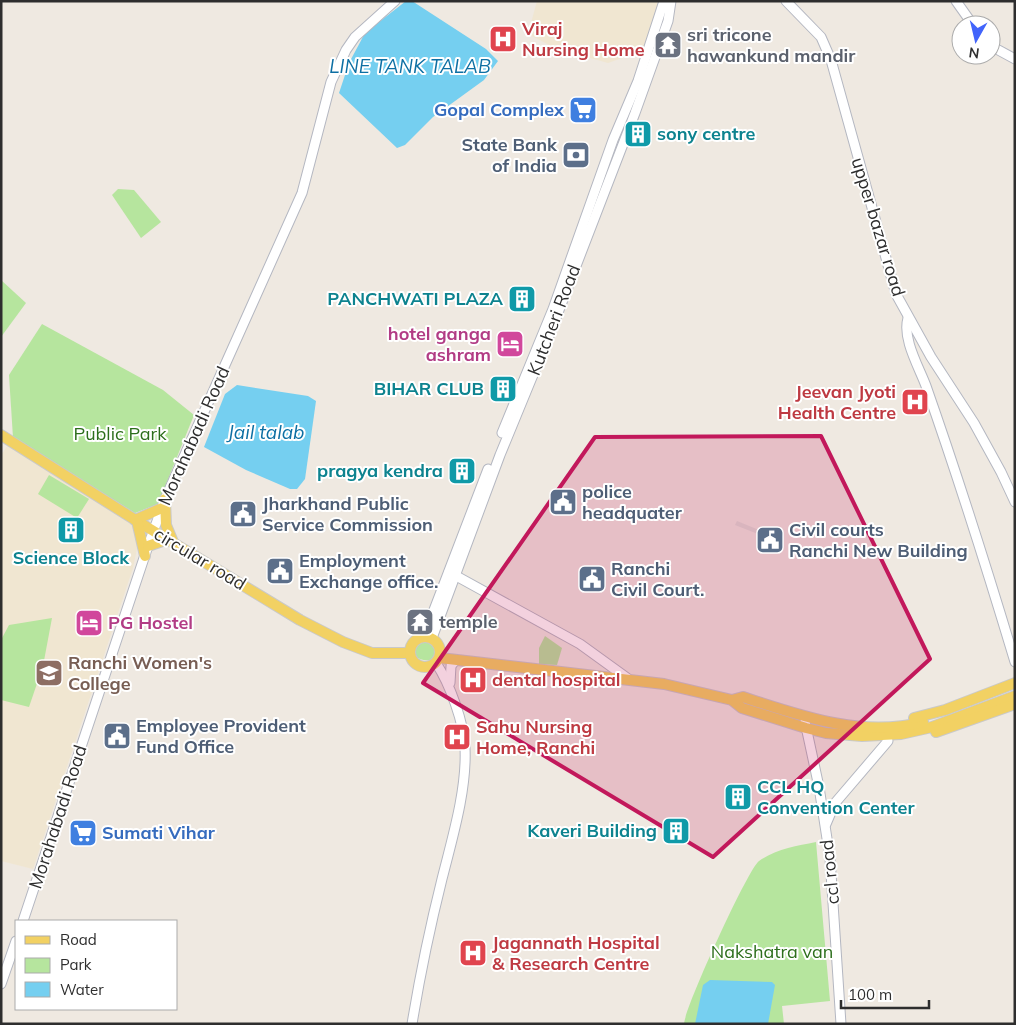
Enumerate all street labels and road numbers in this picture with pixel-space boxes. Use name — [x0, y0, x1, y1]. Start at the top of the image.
street label: upper bazar road — [846, 155, 911, 299]
street label: Kutcheri Road — [522, 261, 585, 378]
street label: Morahabadi Road — [153, 363, 235, 509]
street label: circular road — [150, 522, 251, 595]
street label: Morahabadi Road — [23, 742, 92, 892]
street label: ccl road — [815, 839, 844, 906]

